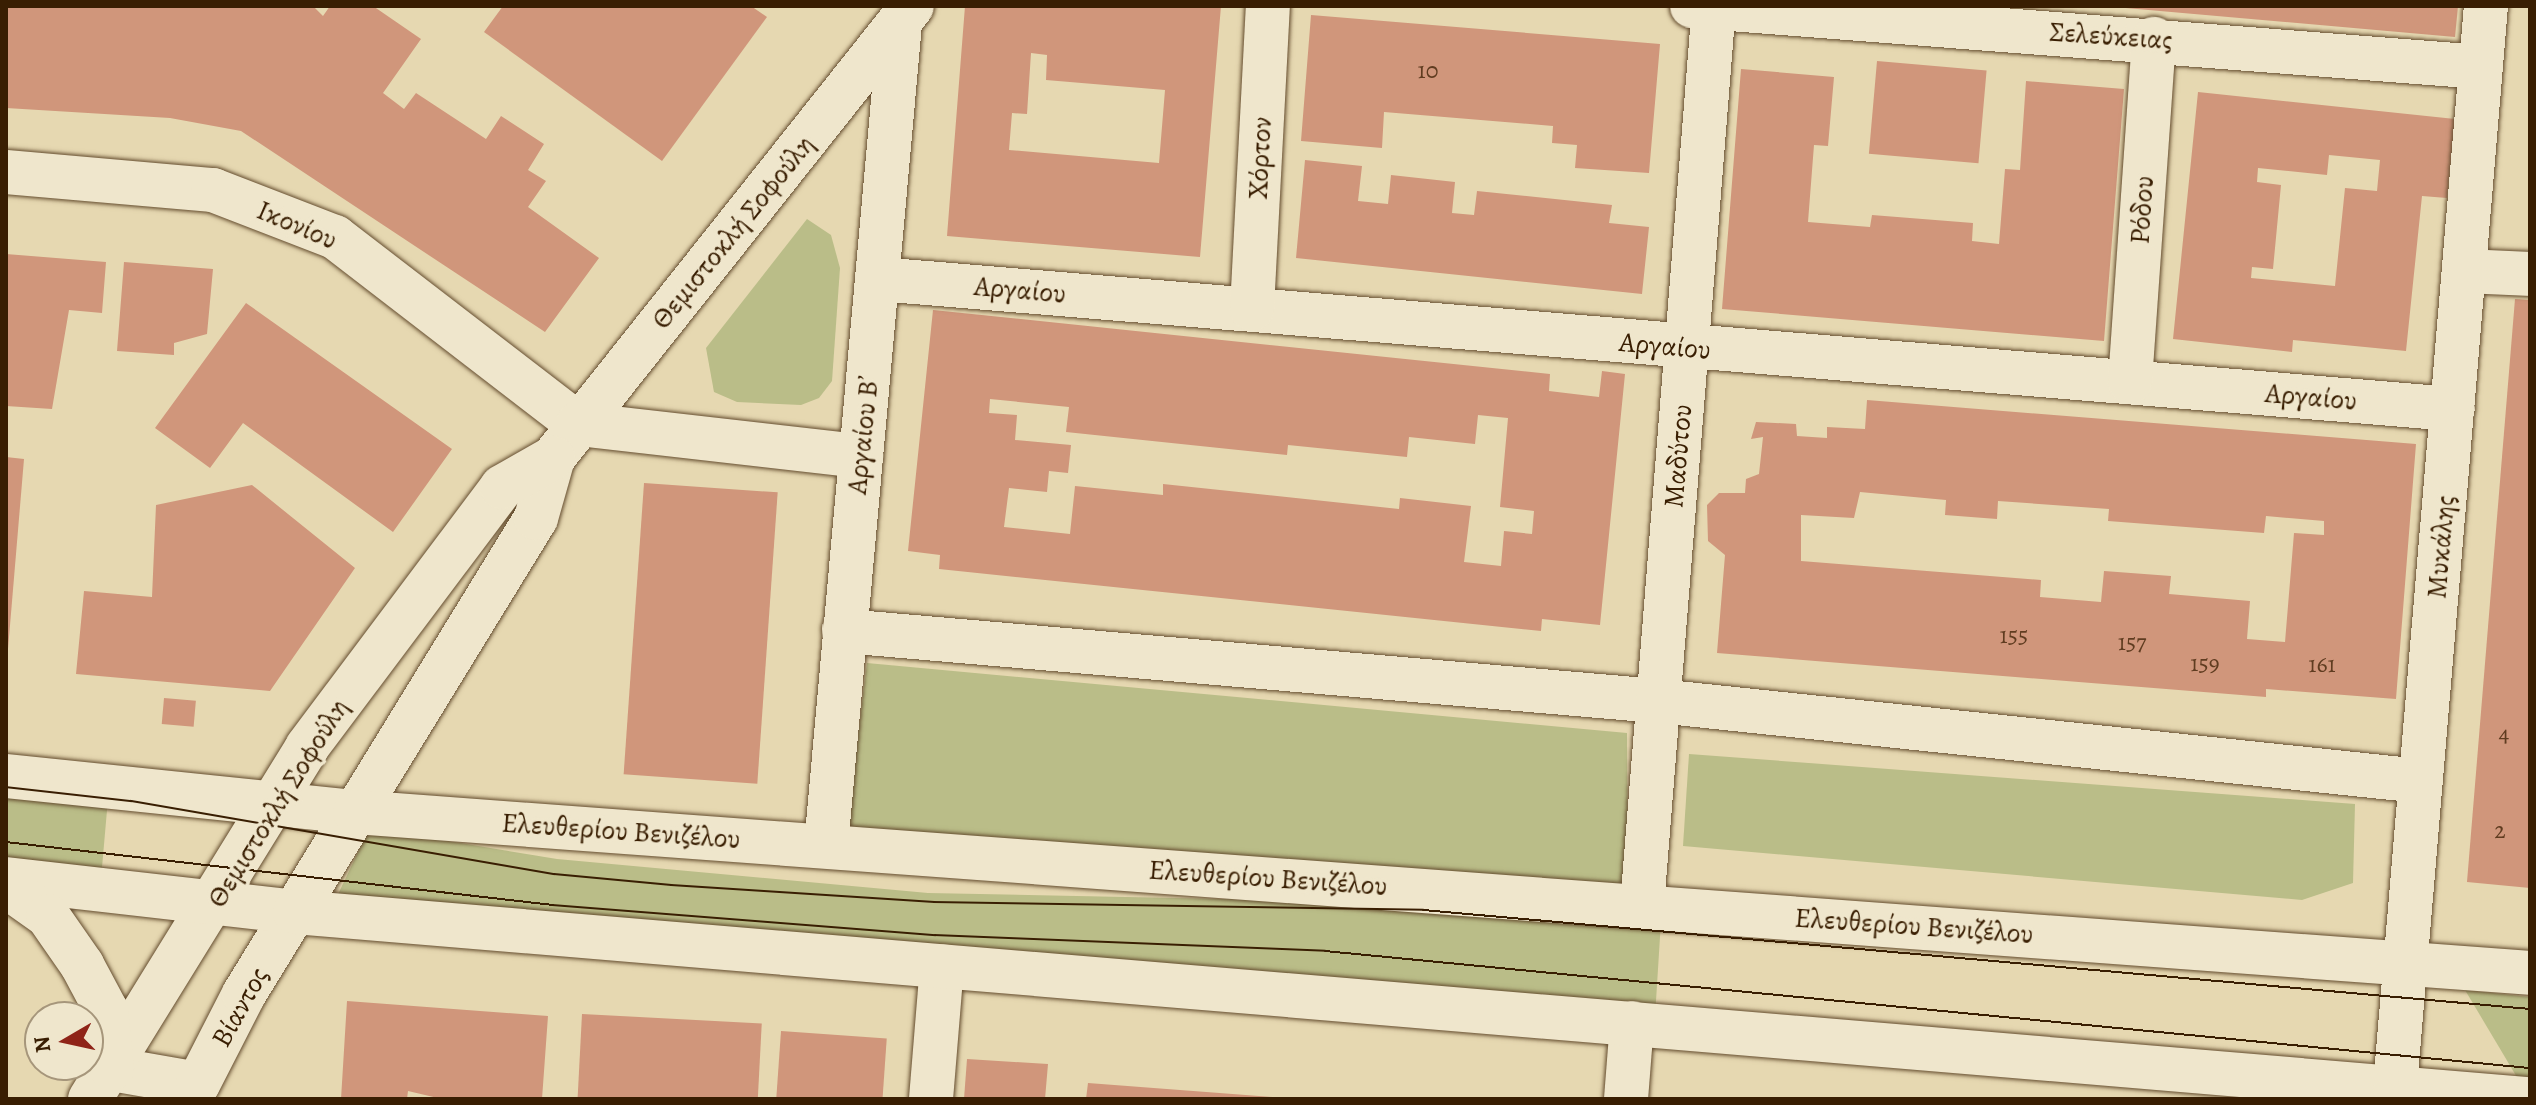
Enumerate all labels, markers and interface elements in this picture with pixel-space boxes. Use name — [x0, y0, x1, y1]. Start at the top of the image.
street label: Σελεύκειας — [2048, 15, 2174, 57]
house number: 10 — [1418, 57, 1438, 85]
street label: Χόρτον — [1241, 116, 1279, 200]
street label: Θεμιστοκλή Σοφούλη — [644, 128, 822, 336]
street label: Ρόδου — [2123, 175, 2161, 245]
street label: Ικονίου — [252, 193, 342, 257]
street label: Αργαίου — [973, 269, 1067, 311]
street label: Αργαίου — [1618, 325, 1712, 367]
street label: Αργαίου Β᾽ — [840, 374, 886, 496]
street label: Αργαίου — [2264, 376, 2358, 418]
street label: Μαδύτου — [1657, 403, 1699, 509]
street label: Μυκάλης — [2420, 494, 2462, 600]
house number: 155 — [2000, 622, 2028, 650]
house number: 157 — [2118, 629, 2146, 657]
house number: 159 — [2190, 650, 2220, 678]
house number: 161 — [2308, 651, 2336, 679]
street label: Θεμιστοκλή Σοφούλη — [200, 692, 356, 914]
house number: 4 — [2499, 720, 2509, 748]
street label: Ελευθερίου Βενιζέλου — [500, 806, 742, 856]
house number: 2 — [2494, 817, 2506, 845]
street label: Ελευθερίου Βενιζέλου — [1147, 853, 1389, 903]
street label: Ελευθερίου Βενιζέλου — [1793, 901, 2035, 951]
street label: Βίαντος — [204, 961, 276, 1053]
north arrow — [24, 1001, 104, 1081]
text: N — [26, 1034, 58, 1055]

